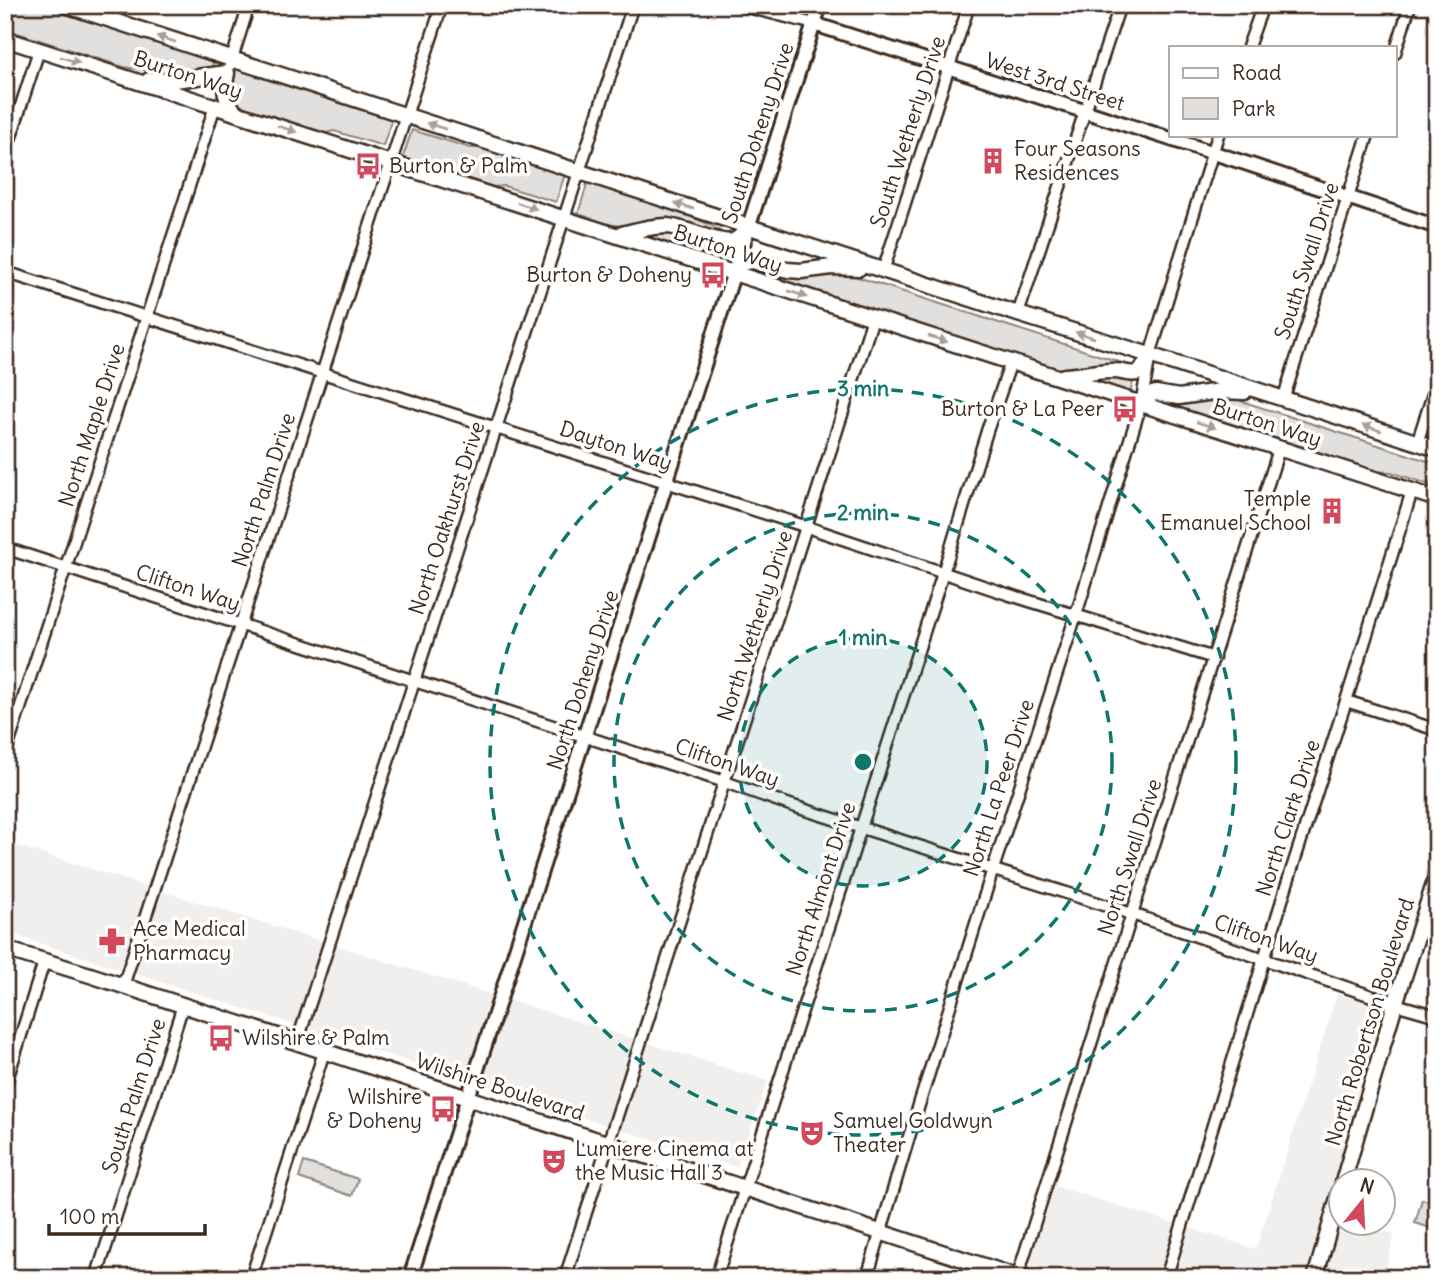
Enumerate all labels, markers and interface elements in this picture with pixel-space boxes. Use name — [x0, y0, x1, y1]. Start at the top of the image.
one-way arrow — [155, 33, 176, 43]
street label: South Wetherly Drive — [864, 33, 951, 231]
street label: South Doheny Drive — [716, 39, 800, 227]
street label: Burton Way — [130, 44, 246, 105]
street label: West 3rd Street — [982, 46, 1128, 117]
legend — [1169, 46, 1396, 136]
one-way arrow — [60, 55, 81, 65]
text: Road — [1232, 59, 1281, 86]
text: Park — [1232, 95, 1275, 122]
one-way arrow — [426, 120, 447, 131]
one-way arrow — [276, 125, 297, 135]
place label: Four Seasons Residences — [1014, 135, 1141, 186]
building icon: Four Seasons Residences — [978, 146, 1008, 176]
bus stop icon: Burton & Palm — [353, 151, 383, 181]
place label: Burton & Palm — [389, 152, 528, 179]
street label: South Swall Drive — [1268, 179, 1345, 343]
one-way arrow — [673, 200, 694, 211]
one-way arrow — [516, 202, 537, 212]
street label: Burton Way — [670, 218, 786, 279]
bus stop icon: Burton & Doheny — [698, 260, 728, 290]
place label: Burton & Doheny — [526, 261, 692, 288]
one-way arrow — [787, 289, 808, 299]
one-way arrow — [1074, 329, 1095, 339]
one-way arrow — [928, 334, 949, 345]
street label: North Maple Drive — [52, 340, 131, 510]
text: 3 min — [837, 375, 889, 402]
street label: Burton Way — [1209, 392, 1325, 453]
bus stop icon: Burton & La Peer — [1110, 394, 1140, 424]
place label: Burton & La Peer — [941, 395, 1104, 422]
street label: North Palm Drive — [226, 409, 301, 570]
street label: Dayton Way — [556, 415, 676, 476]
street label: North Oakhurst Drive — [402, 418, 491, 618]
one-way arrow — [1196, 420, 1217, 431]
one-way arrow — [1361, 423, 1382, 433]
place label: Temple Emanuel School — [1160, 485, 1311, 536]
building icon: Temple Emanuel School — [1317, 496, 1347, 526]
text: 2 min — [837, 499, 889, 526]
street label: North Wetherly Drive — [711, 527, 798, 725]
street label: Clifton Way — [132, 558, 244, 617]
street label: North Doheny Drive — [541, 586, 624, 773]
text: 1 min — [839, 624, 887, 651]
street label: North La Peer Drive — [957, 696, 1040, 880]
street label: Clifton Way — [672, 732, 783, 793]
street label: North Clark Drive — [1249, 736, 1326, 900]
centre of rings — [851, 750, 875, 774]
street label: North Swall Drive — [1092, 775, 1168, 938]
street label: North Almont Drive — [780, 799, 861, 979]
street label: North Robertson Boulevard — [1319, 895, 1420, 1149]
street label: Clifton Way — [1211, 908, 1322, 969]
place label: Ace Medical Pharmacy — [133, 915, 246, 966]
pharmacy icon: Ace Medical Pharmacy — [97, 926, 127, 956]
street label: South Palm Drive — [96, 1015, 171, 1177]
bus stop icon: Wilshire & Palm — [206, 1023, 236, 1053]
place label: Wilshire & Palm — [242, 1024, 389, 1051]
street label: Wilshire Boulevard — [412, 1047, 588, 1127]
place label: Wilshire & Doheny — [327, 1083, 422, 1134]
bus stop icon: Wilshire & Doheny — [428, 1094, 458, 1124]
place label: Samuel Goldwyn Theater — [833, 1107, 993, 1158]
theatre icon: Samuel Goldwyn Theater — [797, 1118, 827, 1148]
place label: Lumiere Cinema at the Music Hall 3 — [575, 1135, 754, 1186]
theatre icon: Lumiere Cinema at the Music Hall 3 — [539, 1146, 569, 1176]
north arrow — [1326, 1168, 1396, 1238]
text: N — [1357, 1172, 1377, 1199]
scale bar — [49, 1192, 205, 1236]
text: 100 m — [60, 1203, 119, 1230]

